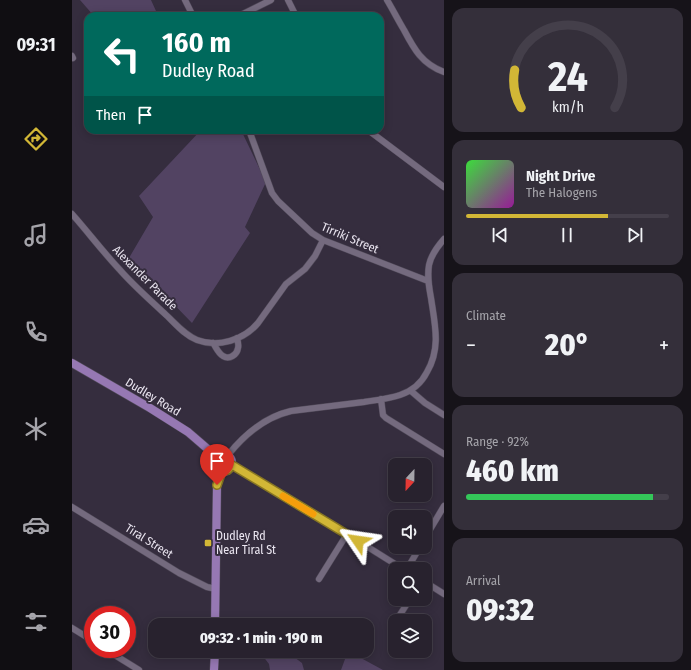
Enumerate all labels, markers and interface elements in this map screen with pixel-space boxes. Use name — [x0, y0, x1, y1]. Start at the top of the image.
text: 160 m — [162, 26, 231, 59]
icon: left — [96, 28, 148, 80]
text: 09:31 — [16, 34, 56, 56]
text: 24 — [547, 52, 587, 102]
text: Dudley Road — [162, 60, 255, 82]
text: km/h — [552, 99, 583, 116]
icon: arrive — [134, 104, 156, 126]
text: Then — [96, 106, 126, 124]
icon: directions — [22, 125, 50, 153]
text: Night Drive — [526, 167, 595, 185]
text: The Halogens — [526, 185, 597, 200]
street label: Tirriki Street — [319, 220, 381, 256]
icon: music — [22, 221, 50, 249]
icon: previous — [489, 224, 511, 246]
icon: pause — [556, 224, 578, 246]
icon: next — [624, 224, 646, 246]
street label: Alexander Parade — [110, 243, 180, 313]
text: Climate — [466, 308, 506, 323]
icon: phone — [22, 318, 50, 346]
text: 20° — [545, 327, 590, 363]
text: − — [466, 332, 476, 359]
text: + — [659, 332, 669, 359]
street label: Dudley Road — [123, 375, 183, 419]
icon: climate — [22, 415, 50, 443]
text: Range · 92% — [466, 434, 529, 449]
pin — [200, 444, 234, 485]
icon: arrive — [206, 450, 228, 472]
text: 460 km — [466, 453, 559, 489]
north arrow — [388, 458, 432, 502]
map controls — [388, 458, 432, 658]
button: sound — [388, 510, 432, 554]
icon: car — [22, 511, 50, 539]
position arrow — [337, 520, 379, 562]
street label: Tiral Street — [123, 521, 176, 561]
place label: Dudley Rd Near Tiral St — [216, 529, 276, 557]
marker: Dudley Rd Near Tiral St — [203, 538, 213, 548]
button: search — [388, 562, 432, 606]
text: Arrival — [466, 573, 500, 588]
text: 09:32 — [466, 592, 534, 628]
speed limit sign: 30 — [84, 606, 136, 658]
icon: filters — [22, 608, 50, 636]
button: layers — [388, 614, 432, 658]
text: 09:32 · 1 min · 190 m — [200, 629, 322, 647]

